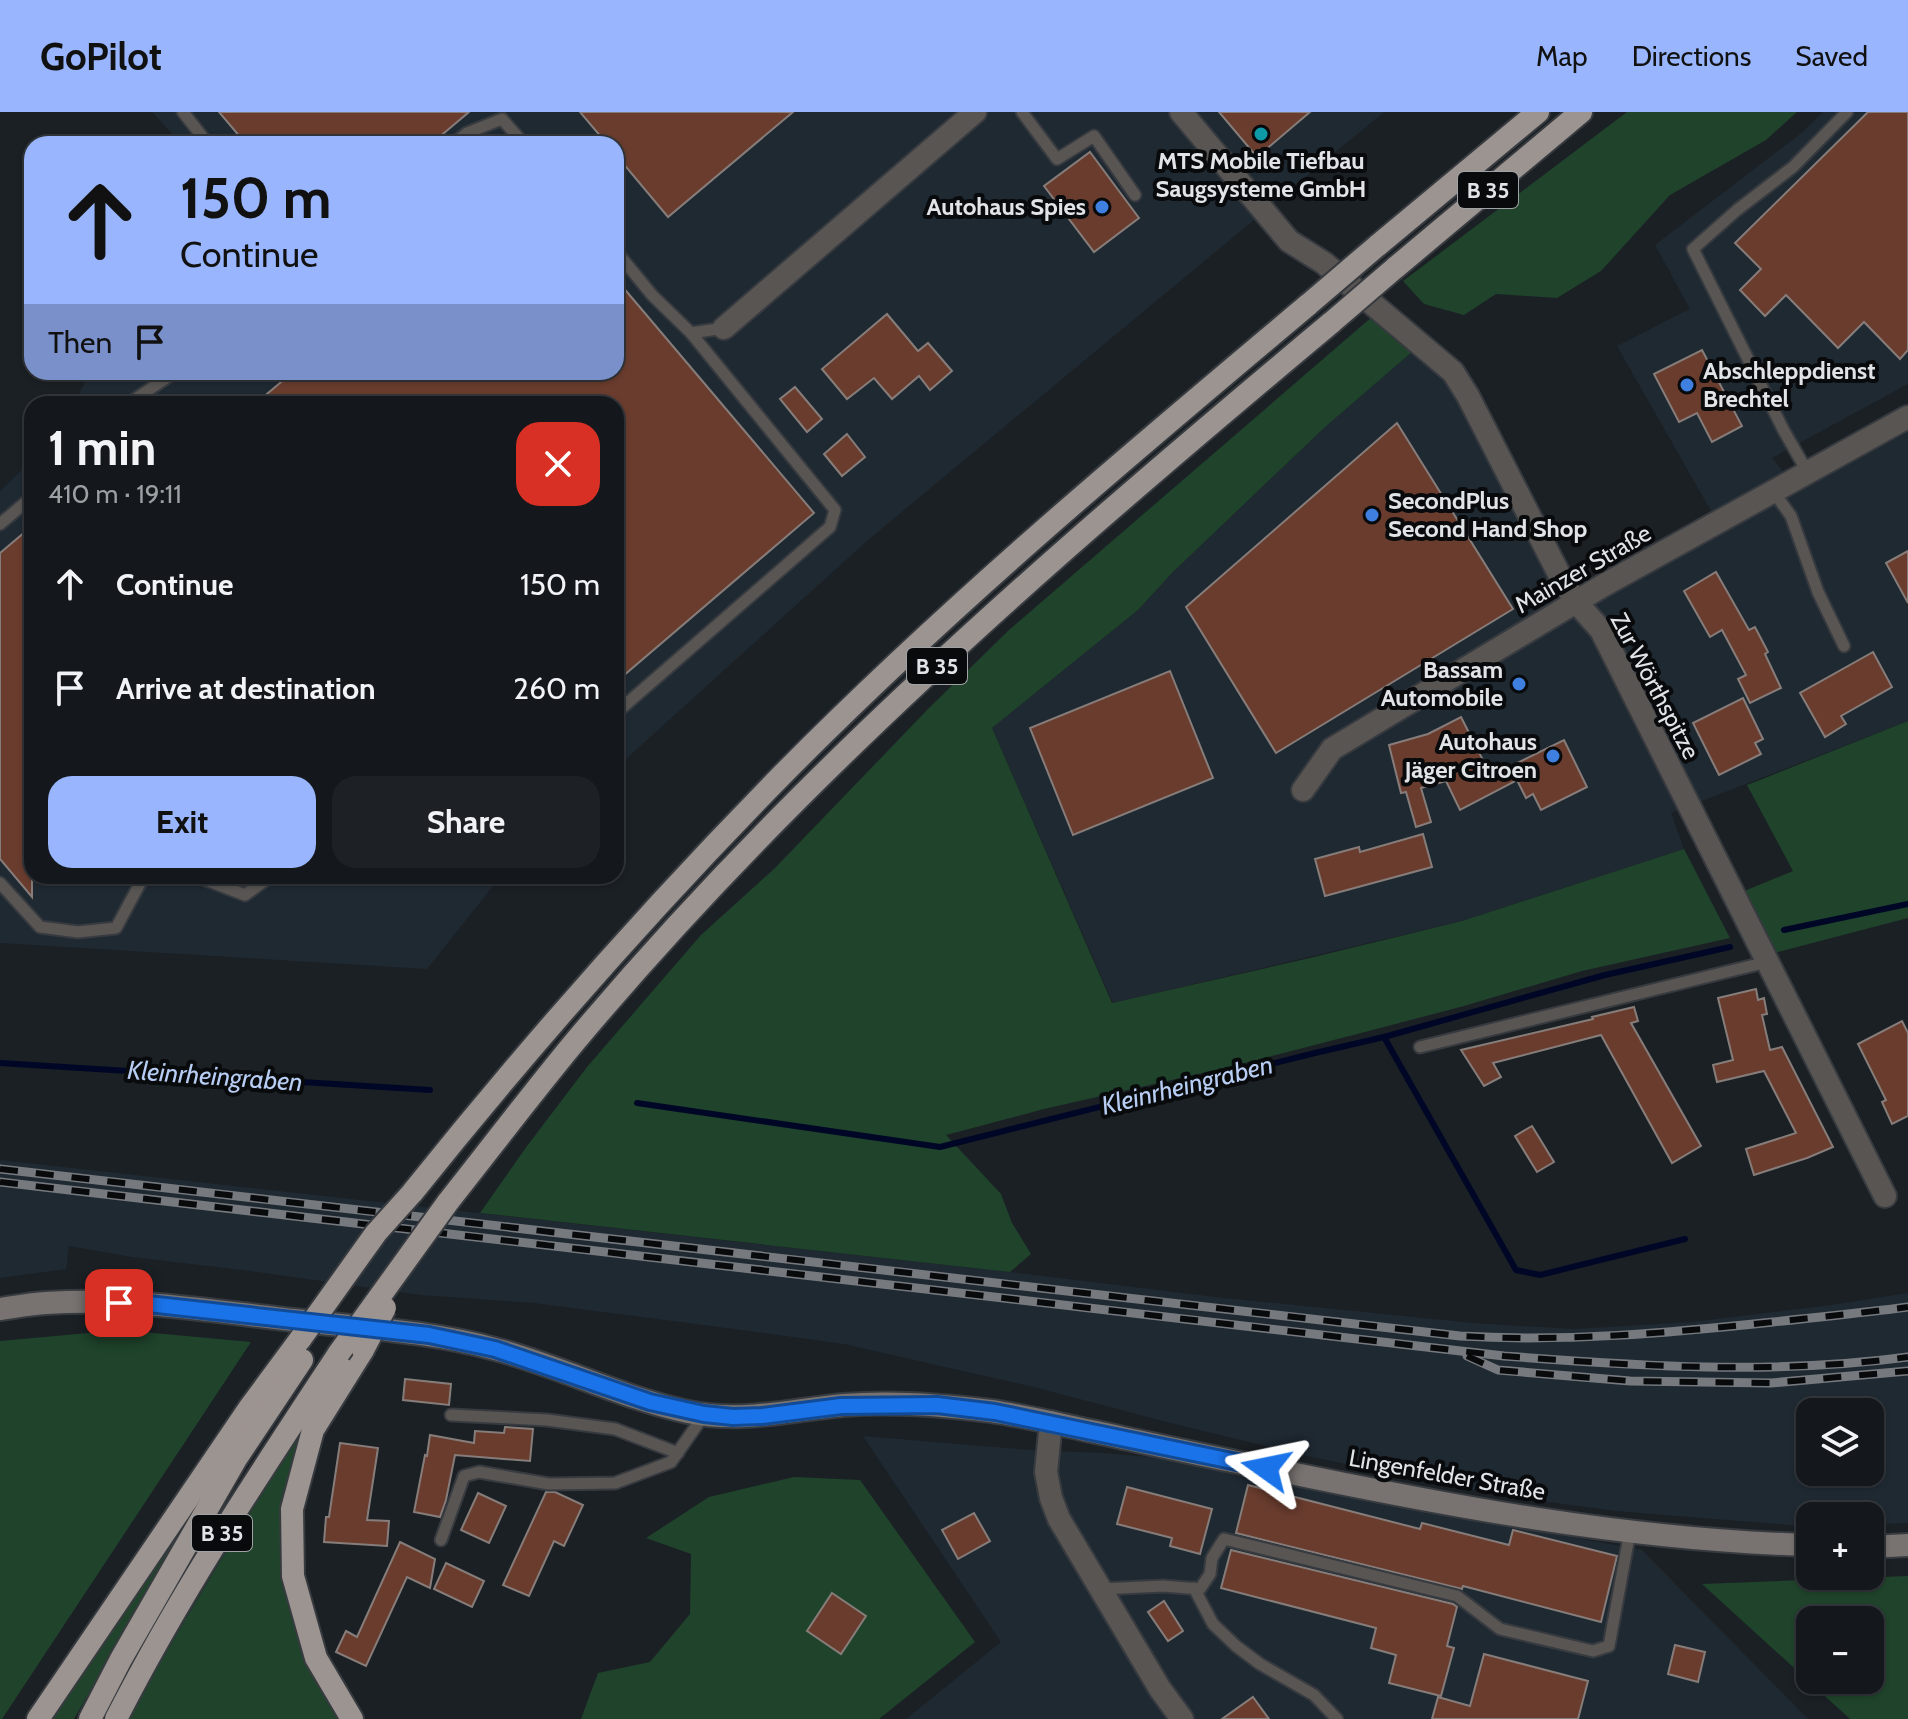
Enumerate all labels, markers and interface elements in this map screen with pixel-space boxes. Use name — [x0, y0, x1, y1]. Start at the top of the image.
text: GoPilot — [40, 33, 162, 80]
text: Map — [1536, 39, 1588, 73]
text: Directions — [1632, 39, 1751, 73]
text: Saved — [1795, 39, 1868, 73]
marker: MTS Mobile Tiefbau Saugsysteme GmbH — [1252, 125, 1270, 143]
place label: MTS Mobile Tiefbau Saugsysteme GmbH — [1156, 146, 1366, 203]
text: 150 m — [180, 164, 332, 232]
icon: ahead — [48, 168, 152, 272]
road number: B 35 — [1458, 172, 1518, 208]
place label: Autohaus Spies — [927, 192, 1086, 221]
marker: Autohaus Spies — [1093, 198, 1111, 216]
text: Continue — [180, 232, 319, 276]
icon: arrive — [128, 320, 172, 364]
text: Then — [48, 324, 112, 361]
place label: Abschleppdienst Brechtel — [1703, 356, 1876, 413]
marker: Abschleppdienst Brechtel — [1678, 376, 1696, 394]
text: 1 min — [48, 419, 156, 477]
button: close — [516, 422, 600, 506]
text: 410 m · 19:11 — [48, 478, 182, 510]
place label: SecondPlus Second Hand Shop — [1388, 486, 1587, 543]
marker: SecondPlus Second Hand Shop — [1363, 506, 1381, 524]
street label: Mainzer Straße — [1510, 518, 1656, 619]
icon: ahead — [48, 562, 92, 606]
text: Continue — [116, 566, 233, 603]
text: 150 m — [520, 566, 600, 603]
street label: Zur Wörthspitze — [1605, 608, 1706, 764]
road number: B 35 — [907, 648, 967, 684]
place label: Bassam Automobile — [1381, 655, 1503, 712]
icon: arrive — [48, 666, 92, 710]
text: Arrive at destination — [116, 670, 376, 707]
text: 260 m — [513, 670, 600, 707]
marker: Bassam Automobile — [1510, 675, 1528, 693]
place label: Autohaus Jäger Citroen — [1404, 727, 1537, 784]
marker: Autohaus Jäger Citroen — [1544, 747, 1562, 765]
button: Exit — [48, 776, 316, 868]
button: Share — [332, 776, 600, 868]
water label: Kleinrheingraben — [1098, 1048, 1276, 1122]
water label: Kleinrheingraben — [126, 1054, 304, 1098]
pin — [85, 1269, 153, 1337]
icon: arrive — [97, 1281, 141, 1325]
map controls — [1796, 1398, 1884, 1694]
button: layers — [1796, 1398, 1884, 1486]
position arrow — [1224, 1426, 1308, 1510]
street label: Lingenfelder Straße — [1347, 1443, 1548, 1506]
button: + — [1796, 1502, 1884, 1590]
road number: B 35 — [192, 1515, 252, 1551]
button: − — [1796, 1606, 1884, 1694]

